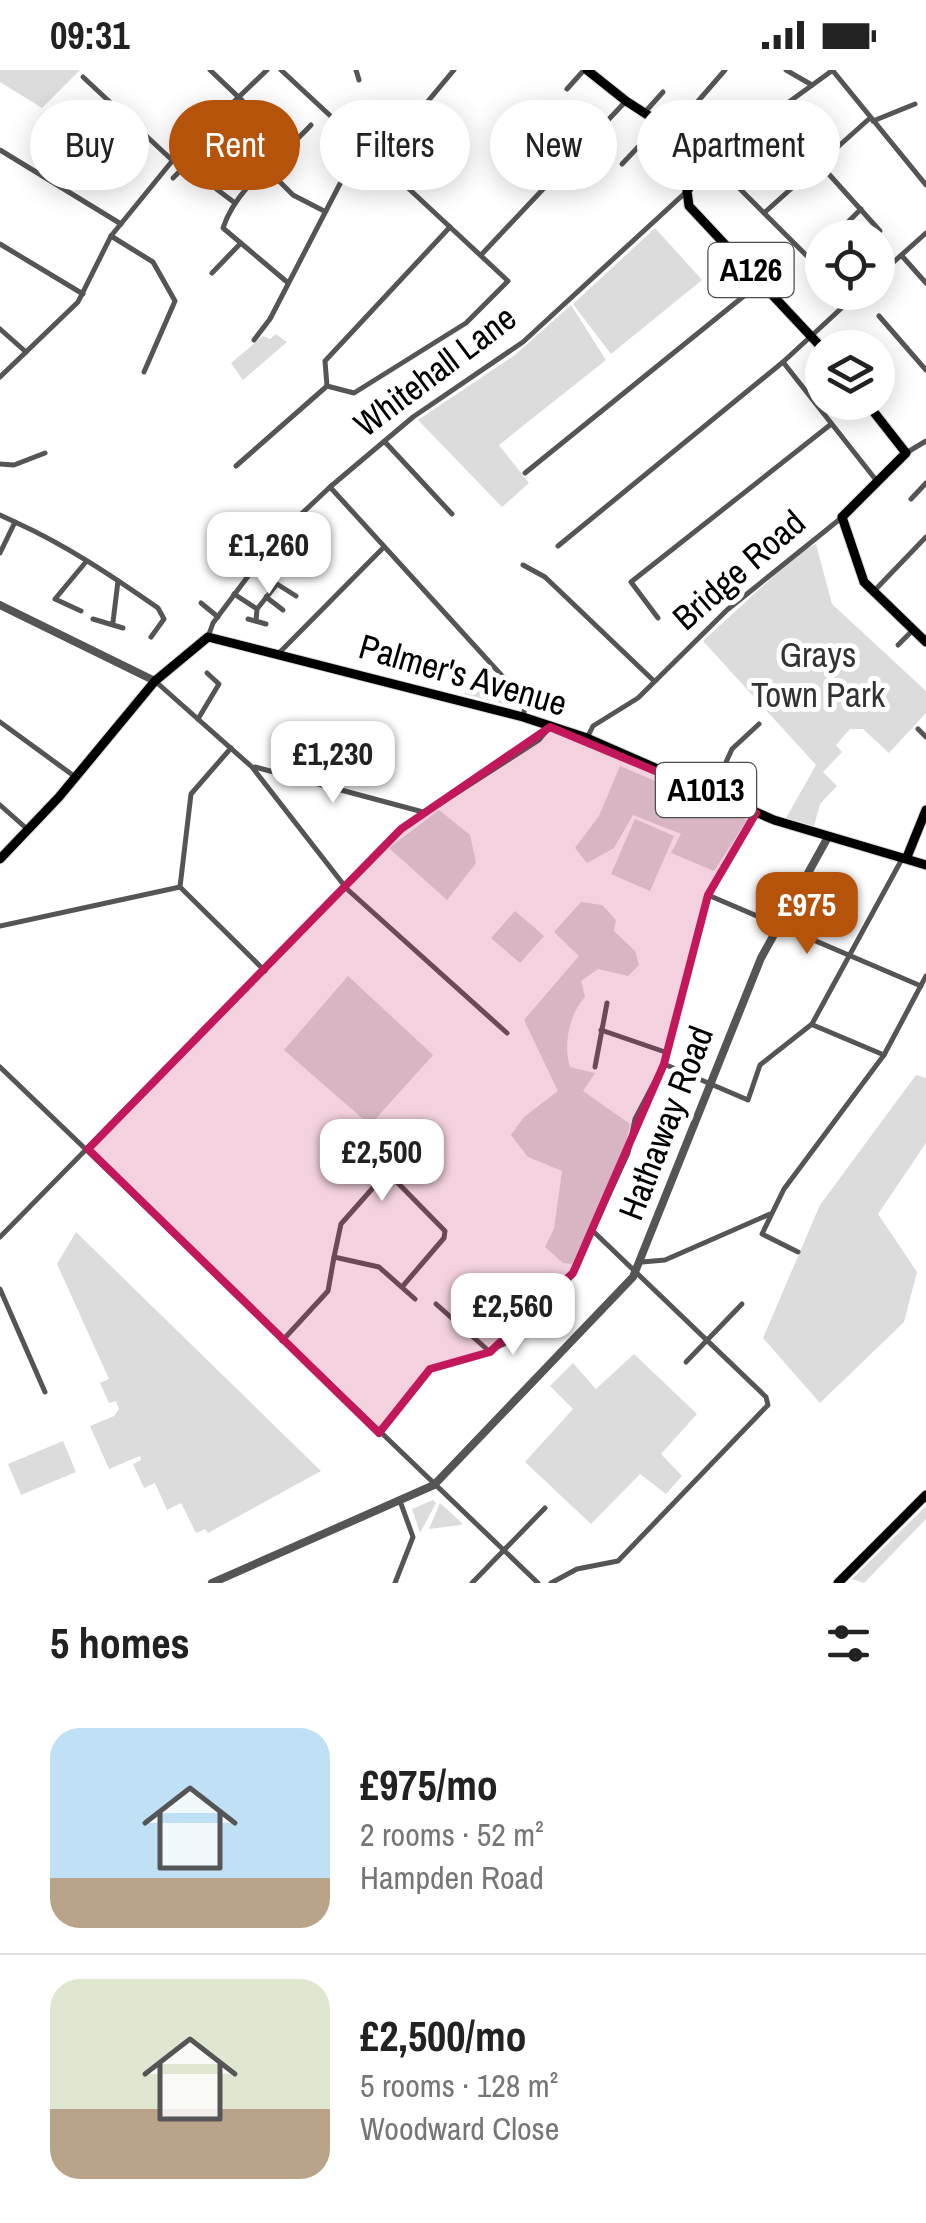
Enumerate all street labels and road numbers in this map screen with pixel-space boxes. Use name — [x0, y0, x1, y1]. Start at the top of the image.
road number: A126 — [708, 243, 794, 297]
street label: Whitehall Lane — [344, 294, 525, 447]
street label: Bridge Road — [662, 499, 815, 640]
street label: Palmer's Avenue — [354, 622, 572, 727]
road number: A1013 — [656, 763, 756, 817]
street label: Hathaway Road — [607, 1019, 724, 1227]

